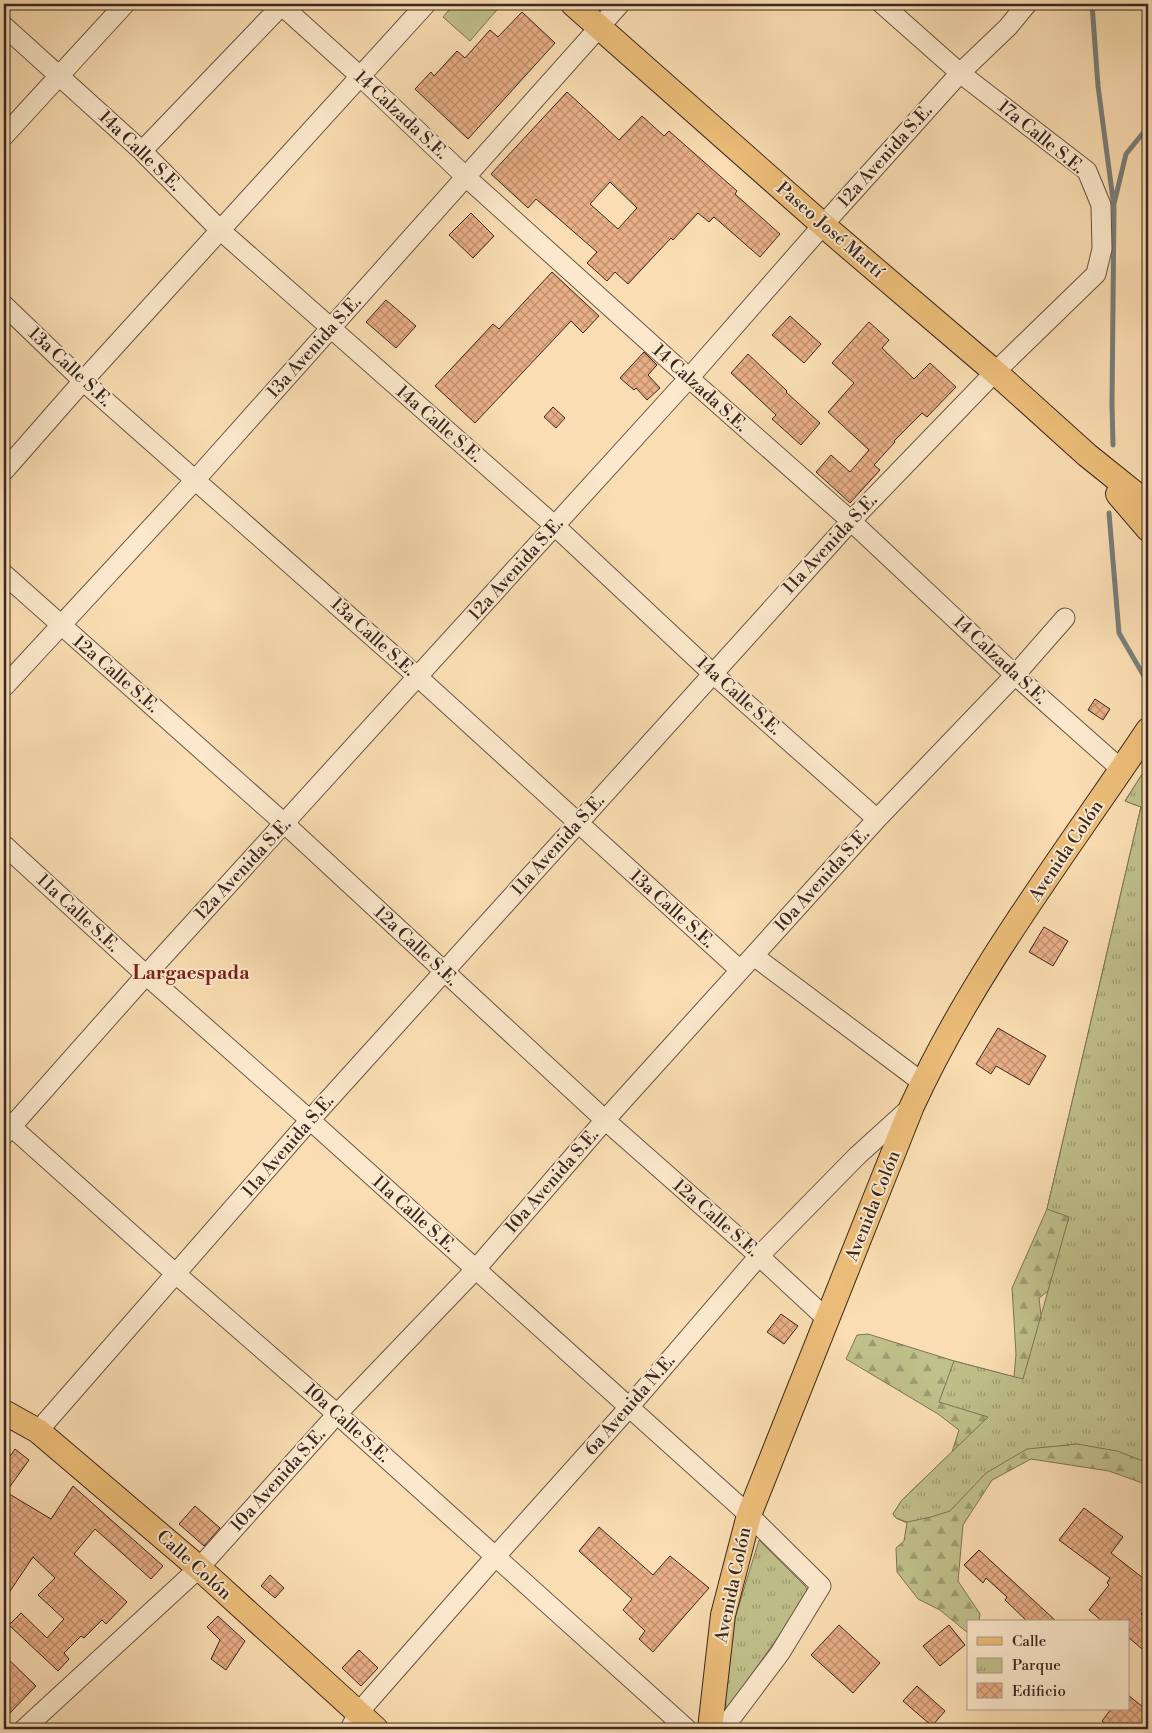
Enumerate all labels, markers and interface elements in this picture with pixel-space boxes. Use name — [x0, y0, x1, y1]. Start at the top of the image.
street label: 14 Calzada S.E. — [349, 66, 453, 164]
street label: 17a Calle S.E. — [993, 95, 1089, 179]
street label: 12a Avenida S.E. — [832, 99, 938, 213]
street label: 14a Calle S.E. — [94, 106, 186, 196]
street label: Paseo José Martí — [771, 177, 889, 284]
street label: 13a Avenida S.E. — [262, 291, 366, 403]
street label: 13a Calle S.E. — [23, 322, 117, 412]
street label: 14 Calzada S.E. — [648, 339, 752, 437]
street label: 14a Calle S.E. — [391, 380, 487, 468]
street label: 11a Avenida S.E. — [778, 489, 882, 599]
street label: 12a Avenida S.E. — [463, 512, 569, 626]
street label: 13a Calle S.E. — [326, 593, 420, 681]
street label: 14 Calzada S.E. — [948, 611, 1052, 709]
street label: 12a Calle S.E. — [68, 630, 164, 718]
street label: 14a Calle S.E. — [692, 652, 786, 740]
street label: 11a Avenida S.E. — [506, 789, 610, 901]
street label: Avenida Colón — [1023, 796, 1109, 907]
street label: 12a Avenida S.E. — [190, 813, 296, 925]
street label: 10a Avenida S.E. — [769, 823, 875, 937]
street label: 13a Calle S.E. — [625, 865, 719, 953]
street label: 11a Calle S.E. — [32, 869, 124, 957]
street label: 12a Calle S.E. — [369, 901, 463, 991]
district label: Largaespada — [133, 961, 250, 985]
street label: 11a Avenida S.E. — [237, 1090, 339, 1202]
street label: 10a Avenida S.E. — [500, 1124, 604, 1238]
street label: Avenida Colón — [840, 1147, 906, 1266]
street label: 11a Calle S.E. — [367, 1170, 461, 1258]
street label: 12a Calle S.E. — [668, 1174, 764, 1262]
street label: 6a Avenida N.E. — [580, 1350, 680, 1460]
street label: 10a Calle S.E. — [299, 1378, 395, 1468]
street label: 10a Avenida S.E. — [225, 1423, 331, 1537]
street label: Calle Colón — [152, 1525, 237, 1605]
street label: Avenida Colón — [709, 1525, 757, 1646]
legend — [967, 1620, 1130, 1710]
text: Calle — [1012, 1632, 1046, 1651]
text: Parque — [1012, 1656, 1061, 1675]
text: Edificio — [1012, 1682, 1066, 1701]

